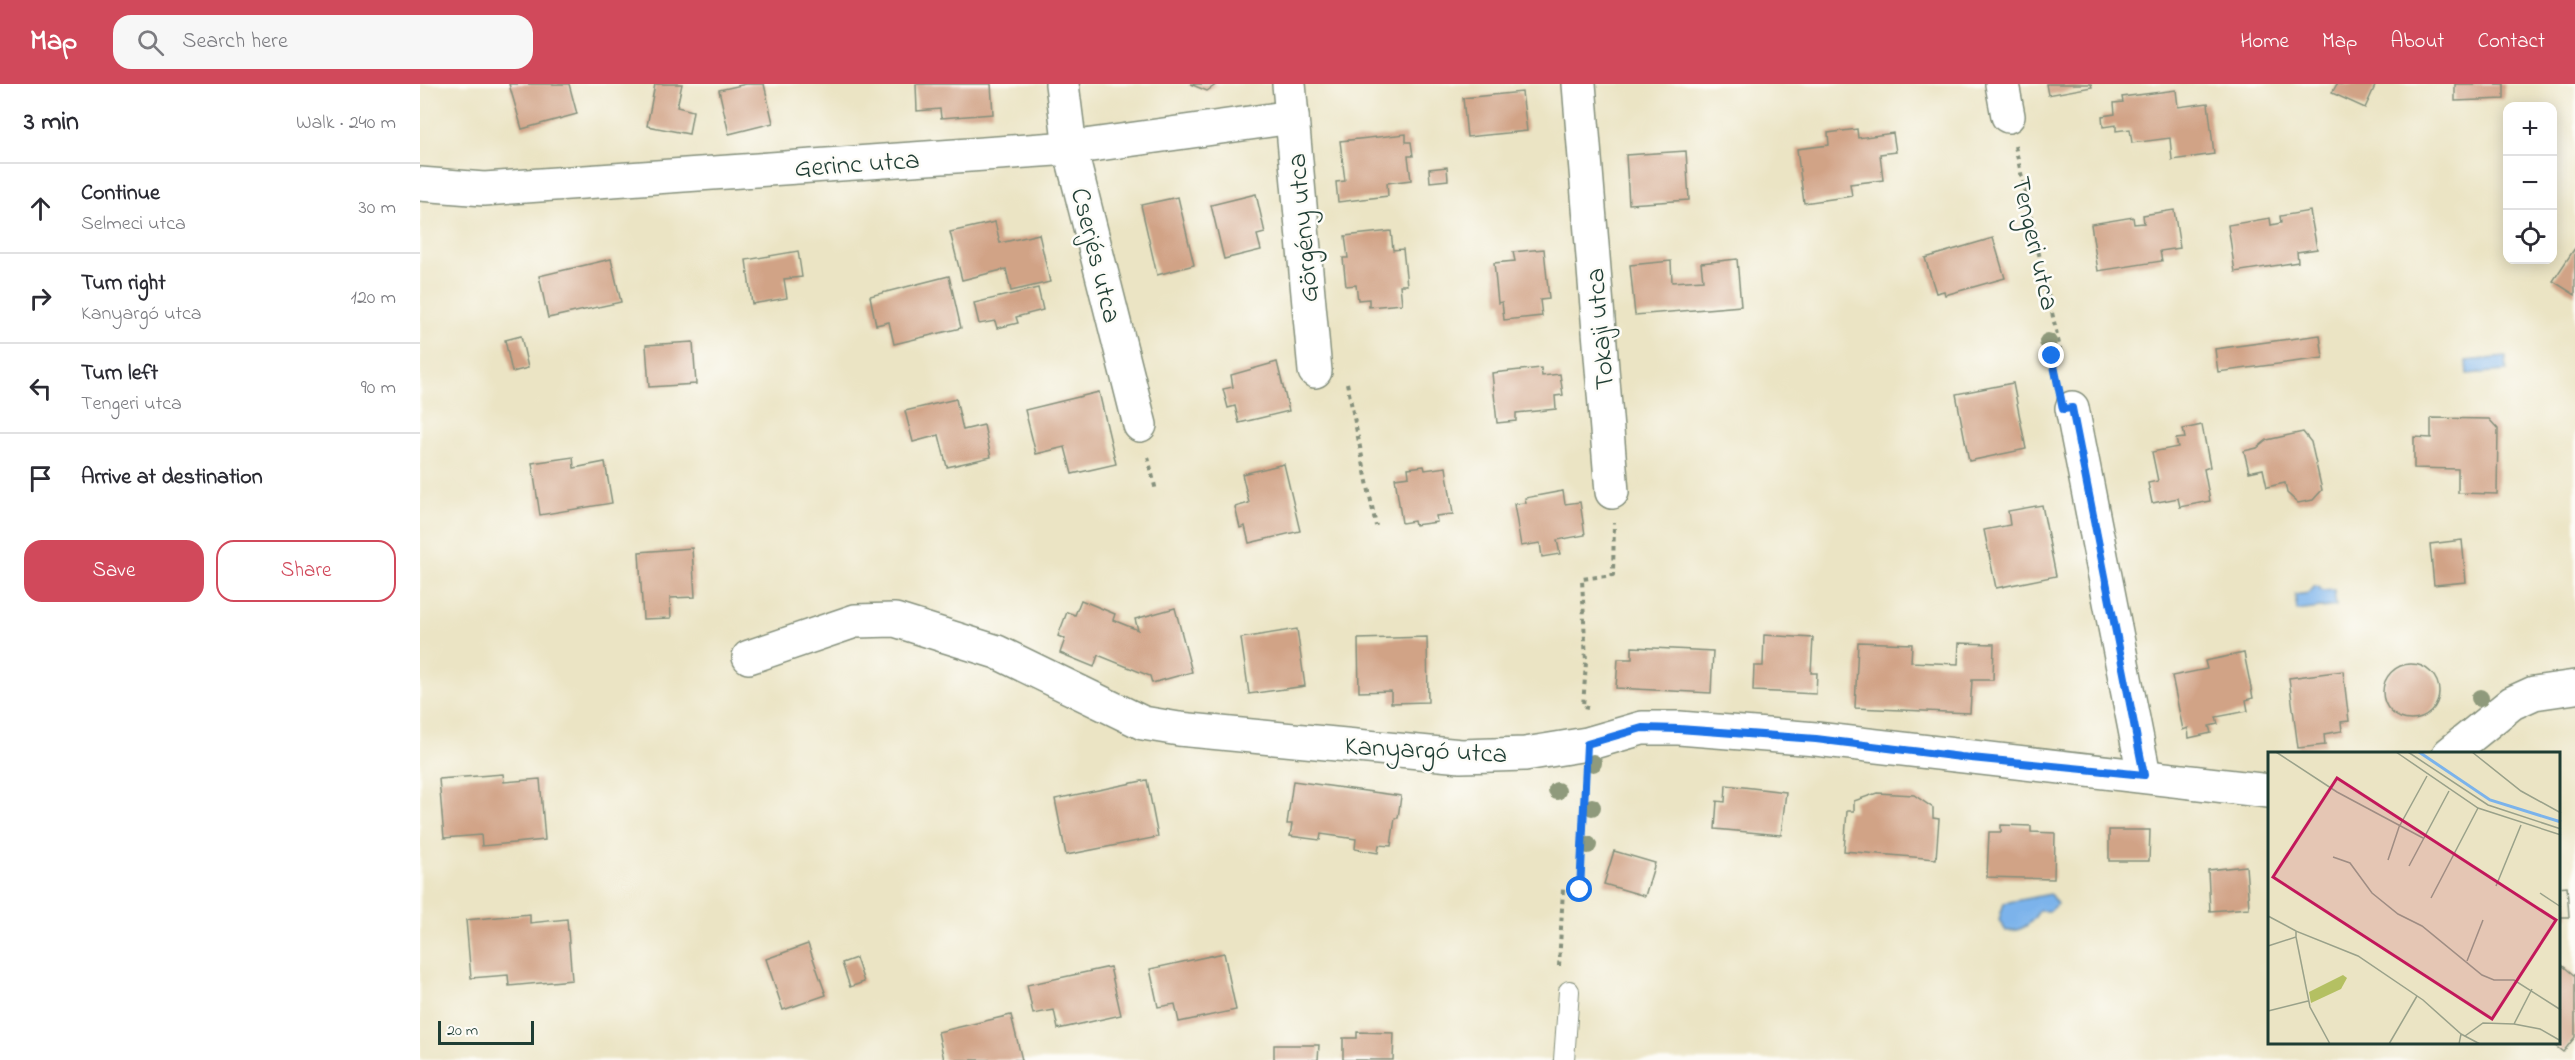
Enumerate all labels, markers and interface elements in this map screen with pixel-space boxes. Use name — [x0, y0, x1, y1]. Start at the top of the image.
search box — [113, 15, 533, 69]
text: Map — [30, 22, 77, 63]
icon: search — [134, 26, 167, 59]
text: Search here — [182, 26, 288, 58]
text: Home — [2240, 27, 2289, 57]
text: Map — [2322, 27, 2357, 57]
text: About — [2390, 27, 2444, 57]
text: Contact — [2477, 27, 2545, 57]
map controls — [2503, 102, 2557, 264]
button: + — [2503, 102, 2557, 156]
text: 3 min — [24, 104, 79, 142]
text: Walk · 240 m — [296, 109, 396, 138]
street label: Gerinc utca — [793, 142, 921, 189]
street label: Görgény utca — [1279, 152, 1330, 304]
button: − — [2503, 156, 2557, 210]
street label: Tengeri utca — [1999, 173, 2068, 314]
text: Continue — [81, 178, 160, 210]
street label: Cserjés utca — [1059, 184, 1130, 327]
icon: ahead — [24, 192, 57, 225]
text: 30 m — [359, 194, 396, 223]
text: Selmeci utca — [81, 210, 186, 239]
button: locate — [2503, 210, 2557, 264]
street label: Tokaji utca — [1577, 266, 1626, 391]
text: Turn right — [81, 268, 166, 300]
icon: right — [24, 282, 57, 315]
text: 120 m — [351, 284, 396, 313]
text: Kanyargó utca — [81, 300, 202, 329]
route end — [2038, 342, 2064, 368]
text: Turn left — [81, 358, 158, 390]
icon: left — [24, 372, 57, 405]
text: 90 m — [361, 374, 396, 403]
text: Tengeri utca — [81, 390, 182, 419]
icon: arrive — [24, 462, 57, 495]
text: Arrive at destination — [81, 462, 263, 494]
button: Save — [24, 540, 204, 602]
button: Share — [216, 540, 396, 602]
street label: Kanyargó utca — [1344, 728, 1508, 775]
inset map — [2268, 752, 2560, 1045]
route start — [1566, 876, 1592, 902]
scale bar — [438, 1018, 534, 1046]
text: 20 m — [447, 1019, 478, 1043]

